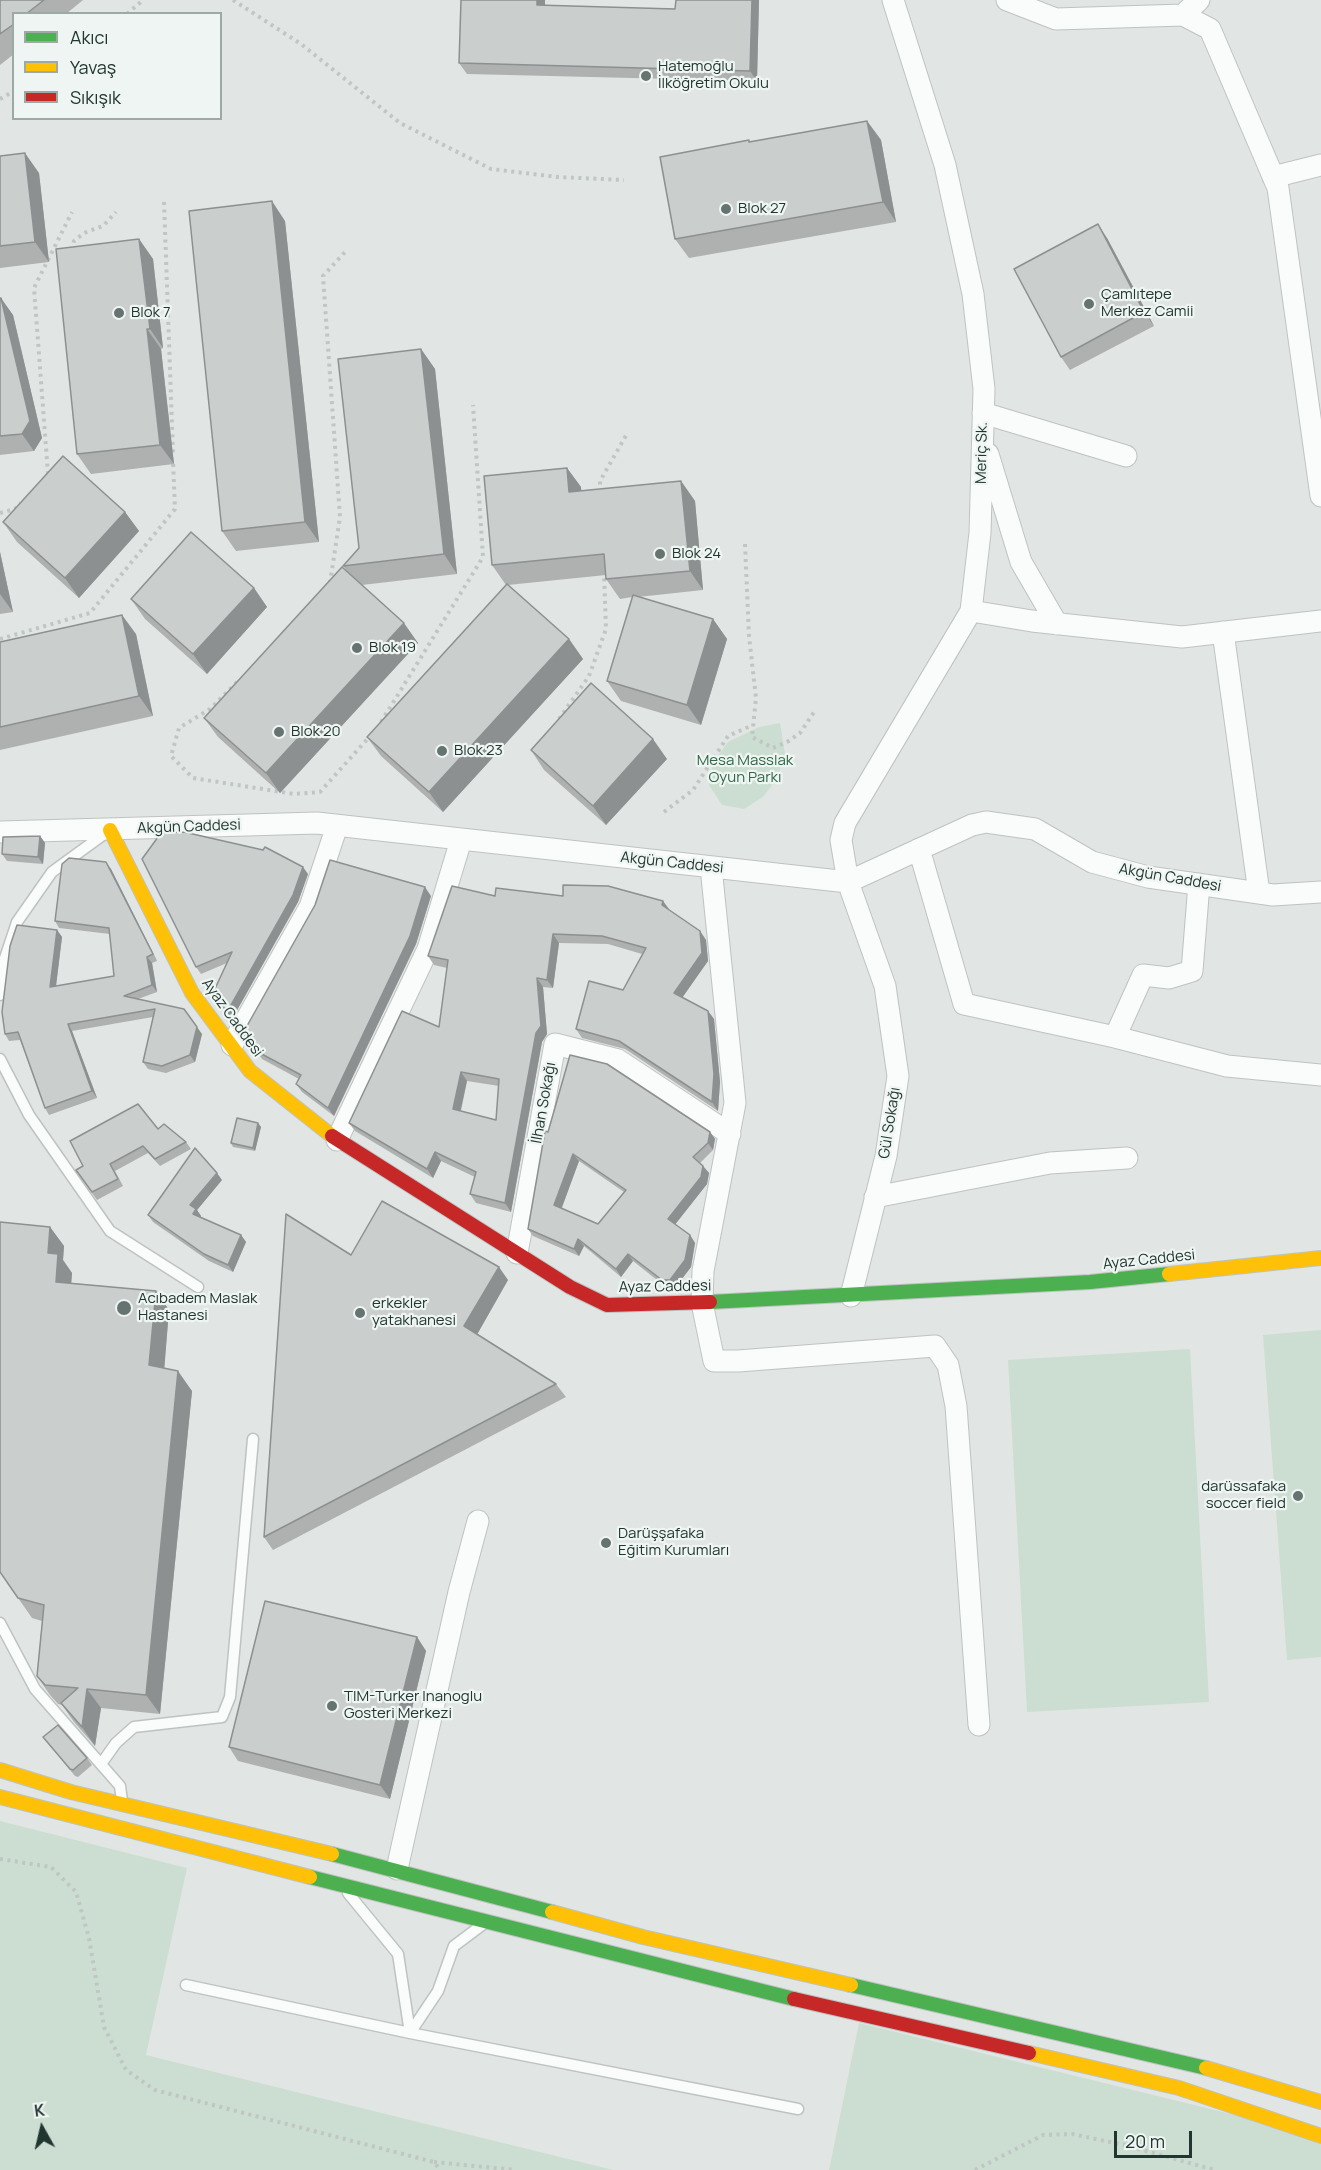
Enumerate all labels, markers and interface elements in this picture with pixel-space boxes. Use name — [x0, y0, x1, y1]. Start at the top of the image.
legend — [12, 12, 222, 120]
text: Akıcı — [70, 25, 108, 49]
text: Yavaş — [70, 55, 116, 79]
place label: Hatemoğlu İlköğretim Okulu — [658, 58, 769, 93]
marker: Hatemoğlu İlköğretim Okulu — [639, 69, 653, 83]
text: Sıkışık — [70, 85, 121, 109]
place label: Blok 27 — [738, 200, 786, 218]
marker: Blok 27 — [719, 202, 733, 216]
place label: Çamlıtepe Merkez Camii — [1101, 286, 1194, 321]
marker: Çamlıtepe Merkez Camii — [1082, 297, 1096, 311]
place label: Blok 7 — [131, 304, 171, 322]
marker: Blok 7 — [112, 306, 126, 320]
street label: Meriç Sk. — [972, 422, 992, 484]
place label: Blok 24 — [672, 545, 721, 563]
marker: Blok 24 — [653, 547, 667, 561]
place label: Blok 19 — [369, 639, 416, 657]
marker: Blok 19 — [350, 641, 364, 655]
place label: Blok 20 — [291, 723, 341, 741]
marker: Blok 20 — [272, 725, 286, 739]
place label: Blok 23 — [454, 742, 503, 760]
marker: Blok 23 — [435, 744, 449, 758]
park label: Mesa Masslak Oyun Parkı — [697, 752, 793, 787]
street label: Akgün Caddesi — [137, 816, 241, 838]
street label: Akgün Caddesi — [620, 849, 724, 877]
street label: Akgün Caddesi — [1117, 860, 1223, 896]
street label: Ayaz Caddesi — [197, 975, 267, 1061]
street label: İlhan Sokağı — [528, 1061, 560, 1145]
street label: Gül Sokağı — [875, 1086, 905, 1160]
street label: Ayaz Caddesi — [1102, 1246, 1196, 1274]
street label: Ayaz Caddesi — [619, 1277, 711, 1297]
place label: Acıbadem Maslak Hastanesi — [138, 1290, 258, 1325]
place label: erkekler yatakhanesi — [372, 1295, 456, 1330]
marker: Acıbadem Maslak Hastanesi — [115, 1299, 133, 1317]
marker: erkekler yatakhanesi — [353, 1306, 367, 1320]
place label: darüssafaka soccer field — [1201, 1478, 1286, 1513]
marker: darüssafaka soccer field — [1291, 1489, 1305, 1503]
place label: Darüşşafaka Eğitim Kurumları — [618, 1525, 729, 1560]
marker: Darüşşafaka Eğitim Kurumları — [599, 1536, 613, 1550]
place label: TIM-Turker Inanoglu Gosteri Merkezi — [344, 1688, 482, 1723]
marker: TIM-Turker Inanoglu Gosteri Merkezi — [325, 1699, 339, 1713]
north arrow — [12, 2098, 72, 2158]
text: K — [33, 2099, 46, 2122]
scale bar — [1117, 2119, 1195, 2157]
text: 20 m — [1125, 2129, 1165, 2153]

